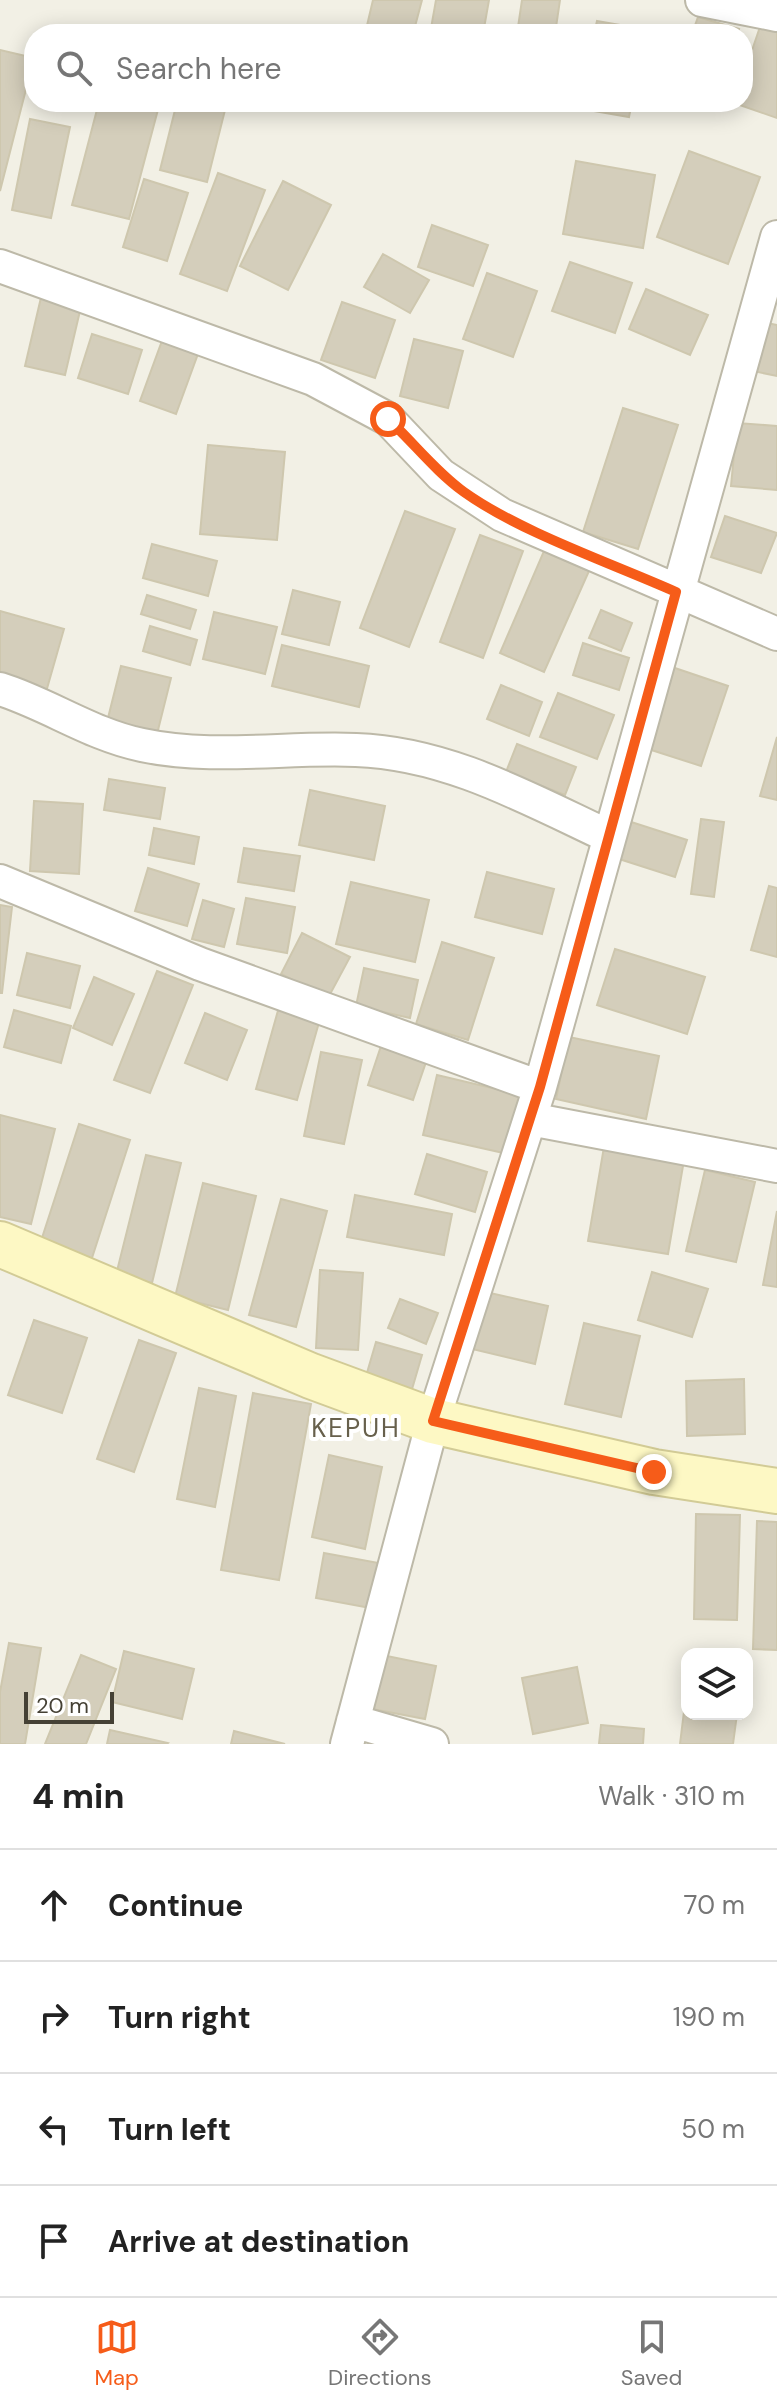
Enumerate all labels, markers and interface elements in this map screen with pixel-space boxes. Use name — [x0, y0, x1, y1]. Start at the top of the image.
search box — [24, 24, 753, 112]
icon: search — [52, 46, 96, 90]
text: Search here — [116, 49, 282, 88]
route start — [370, 401, 406, 437]
district label: KEPUH — [311, 1411, 401, 1445]
route end — [636, 1454, 672, 1490]
map controls — [681, 1648, 753, 1720]
button: layers — [681, 1648, 753, 1720]
scale bar — [24, 1688, 114, 1724]
text: 20 m — [36, 1691, 89, 1720]
text: 4 min — [32, 1774, 124, 1819]
text: Walk · 310 m — [598, 1779, 745, 1813]
icon: ahead — [32, 1883, 76, 1927]
text: Continue — [108, 1886, 243, 1925]
text: 70 m — [684, 1888, 745, 1922]
icon: right — [32, 1995, 76, 2039]
text: Turn right — [108, 1998, 251, 2037]
text: 190 m — [673, 2000, 745, 2034]
icon: left — [32, 2107, 76, 2151]
text: Turn left — [108, 2110, 231, 2149]
text: 50 m — [681, 2112, 745, 2146]
icon: arrive — [32, 2219, 76, 2263]
text: Arrive at destination — [108, 2222, 409, 2261]
tab: Map — [95, 2315, 139, 2392]
tab: Directions — [328, 2315, 432, 2392]
tab: Saved — [621, 2315, 682, 2392]

